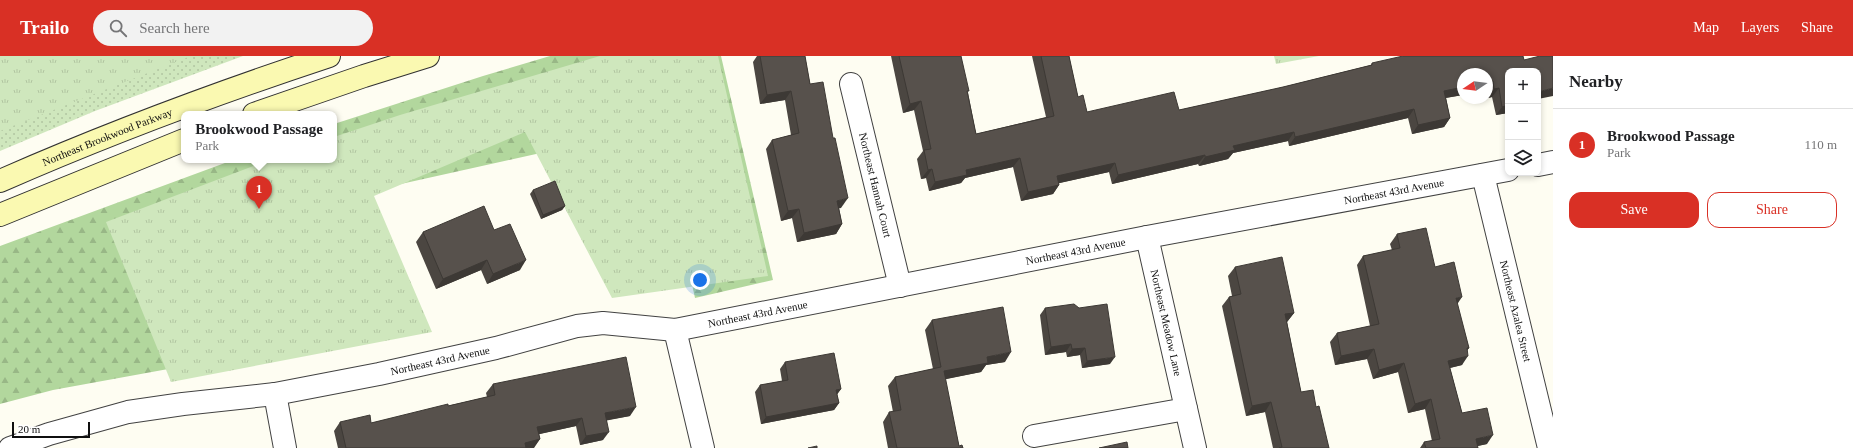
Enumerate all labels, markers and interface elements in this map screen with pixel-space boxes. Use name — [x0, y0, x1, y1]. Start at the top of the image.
search box — [93, 10, 373, 46]
text: Trailo — [20, 17, 69, 38]
icon: search — [107, 17, 129, 39]
text: Search here — [139, 20, 210, 36]
text: Map — [1693, 20, 1719, 35]
text: Layers — [1741, 20, 1779, 35]
text: Share — [1801, 20, 1833, 35]
north arrow — [1457, 68, 1493, 104]
map controls — [1505, 68, 1541, 176]
button: + — [1505, 68, 1541, 104]
text: Nearby — [1569, 72, 1623, 91]
button: − — [1505, 104, 1541, 140]
street label: Northeast Brookwood Parkway — [40, 106, 174, 168]
popup — [181, 111, 337, 163]
text: Brookwood Passage — [195, 121, 323, 137]
text: Brookwood Passage — [1607, 128, 1735, 144]
street label: Northeast Hannah Court — [857, 131, 894, 239]
text: 1 — [1579, 137, 1585, 152]
text: 110 m — [1805, 137, 1837, 152]
text: Park — [195, 138, 219, 153]
button: layers — [1505, 140, 1541, 176]
text: Park — [1607, 145, 1631, 160]
pin: 1 — [246, 176, 272, 209]
street label: Northeast 43rd Avenue — [1343, 176, 1445, 206]
button: Save — [1569, 192, 1699, 228]
button: Share — [1707, 192, 1837, 228]
street label: Northeast 43rd Avenue — [1025, 235, 1126, 267]
street label: Northeast Azalea Street — [1498, 259, 1534, 363]
street label: Northeast Meadow Lane — [1149, 268, 1184, 377]
your location — [690, 270, 710, 290]
street label: Northeast 43rd Avenue — [707, 298, 809, 329]
street label: Northeast 43rd Avenue — [389, 344, 491, 377]
scale bar — [12, 420, 90, 439]
text: 20 m — [18, 423, 40, 435]

